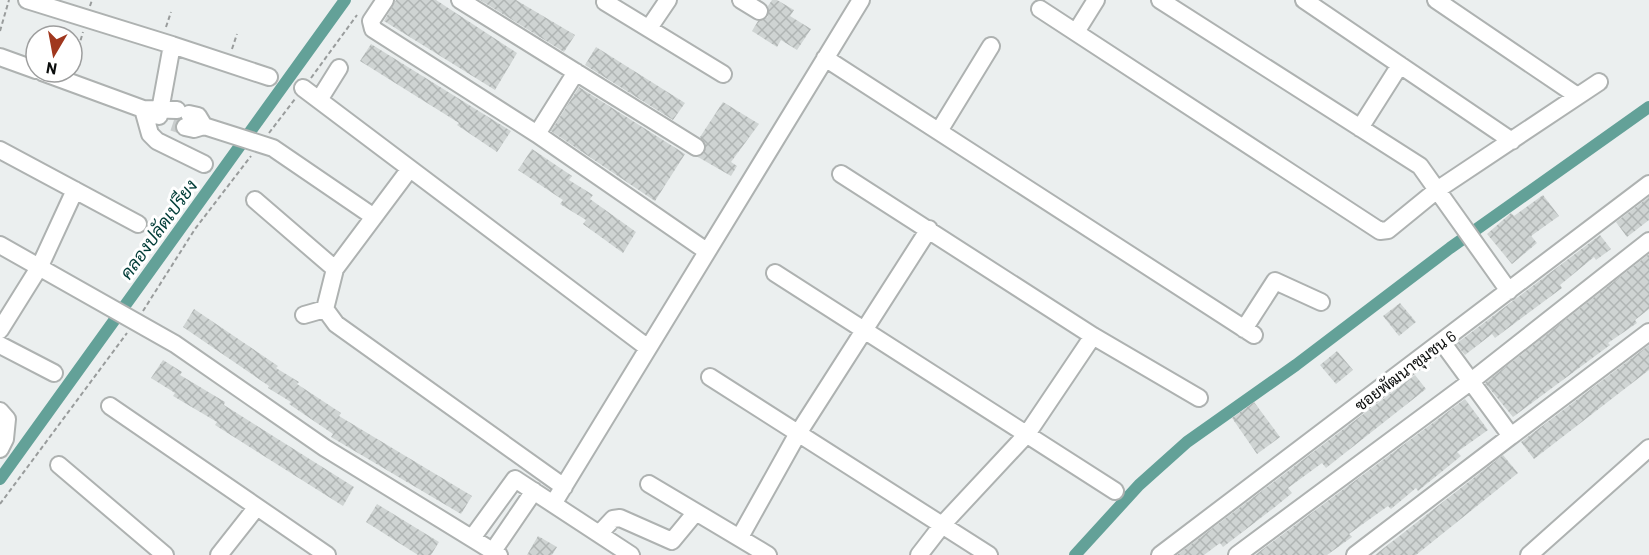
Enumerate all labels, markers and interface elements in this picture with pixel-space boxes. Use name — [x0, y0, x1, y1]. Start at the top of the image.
north arrow — [24, 24, 84, 84]
text: N — [44, 59, 58, 80]
water label: คลองปลัดเปรียง — [114, 174, 201, 283]
street label: ซอยพัฒนาชุมชน 6 — [1351, 326, 1461, 417]

